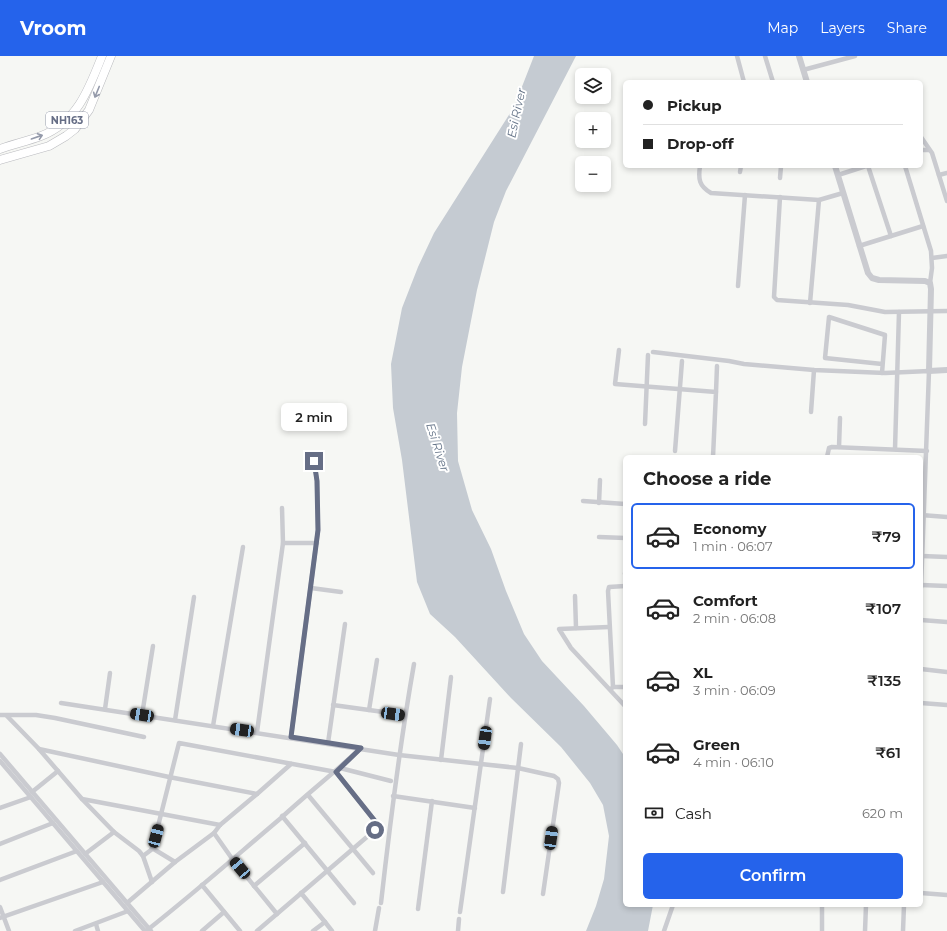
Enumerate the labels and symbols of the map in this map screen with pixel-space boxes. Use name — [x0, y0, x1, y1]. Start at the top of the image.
one-way arrow — [92, 86, 100, 98]
water label: Esi River — [503, 87, 529, 139]
road number: NH163 — [46, 112, 88, 128]
one-way arrow — [31, 133, 44, 140]
callout: 2 min — [281, 403, 347, 431]
water label: Esi River — [423, 421, 453, 473]
route end — [305, 452, 323, 470]
car — [380, 706, 406, 722]
car — [129, 707, 155, 723]
car — [229, 722, 255, 738]
car — [477, 725, 493, 751]
route start — [366, 821, 384, 839]
car — [147, 823, 165, 849]
car — [543, 825, 559, 851]
car — [228, 855, 252, 881]

